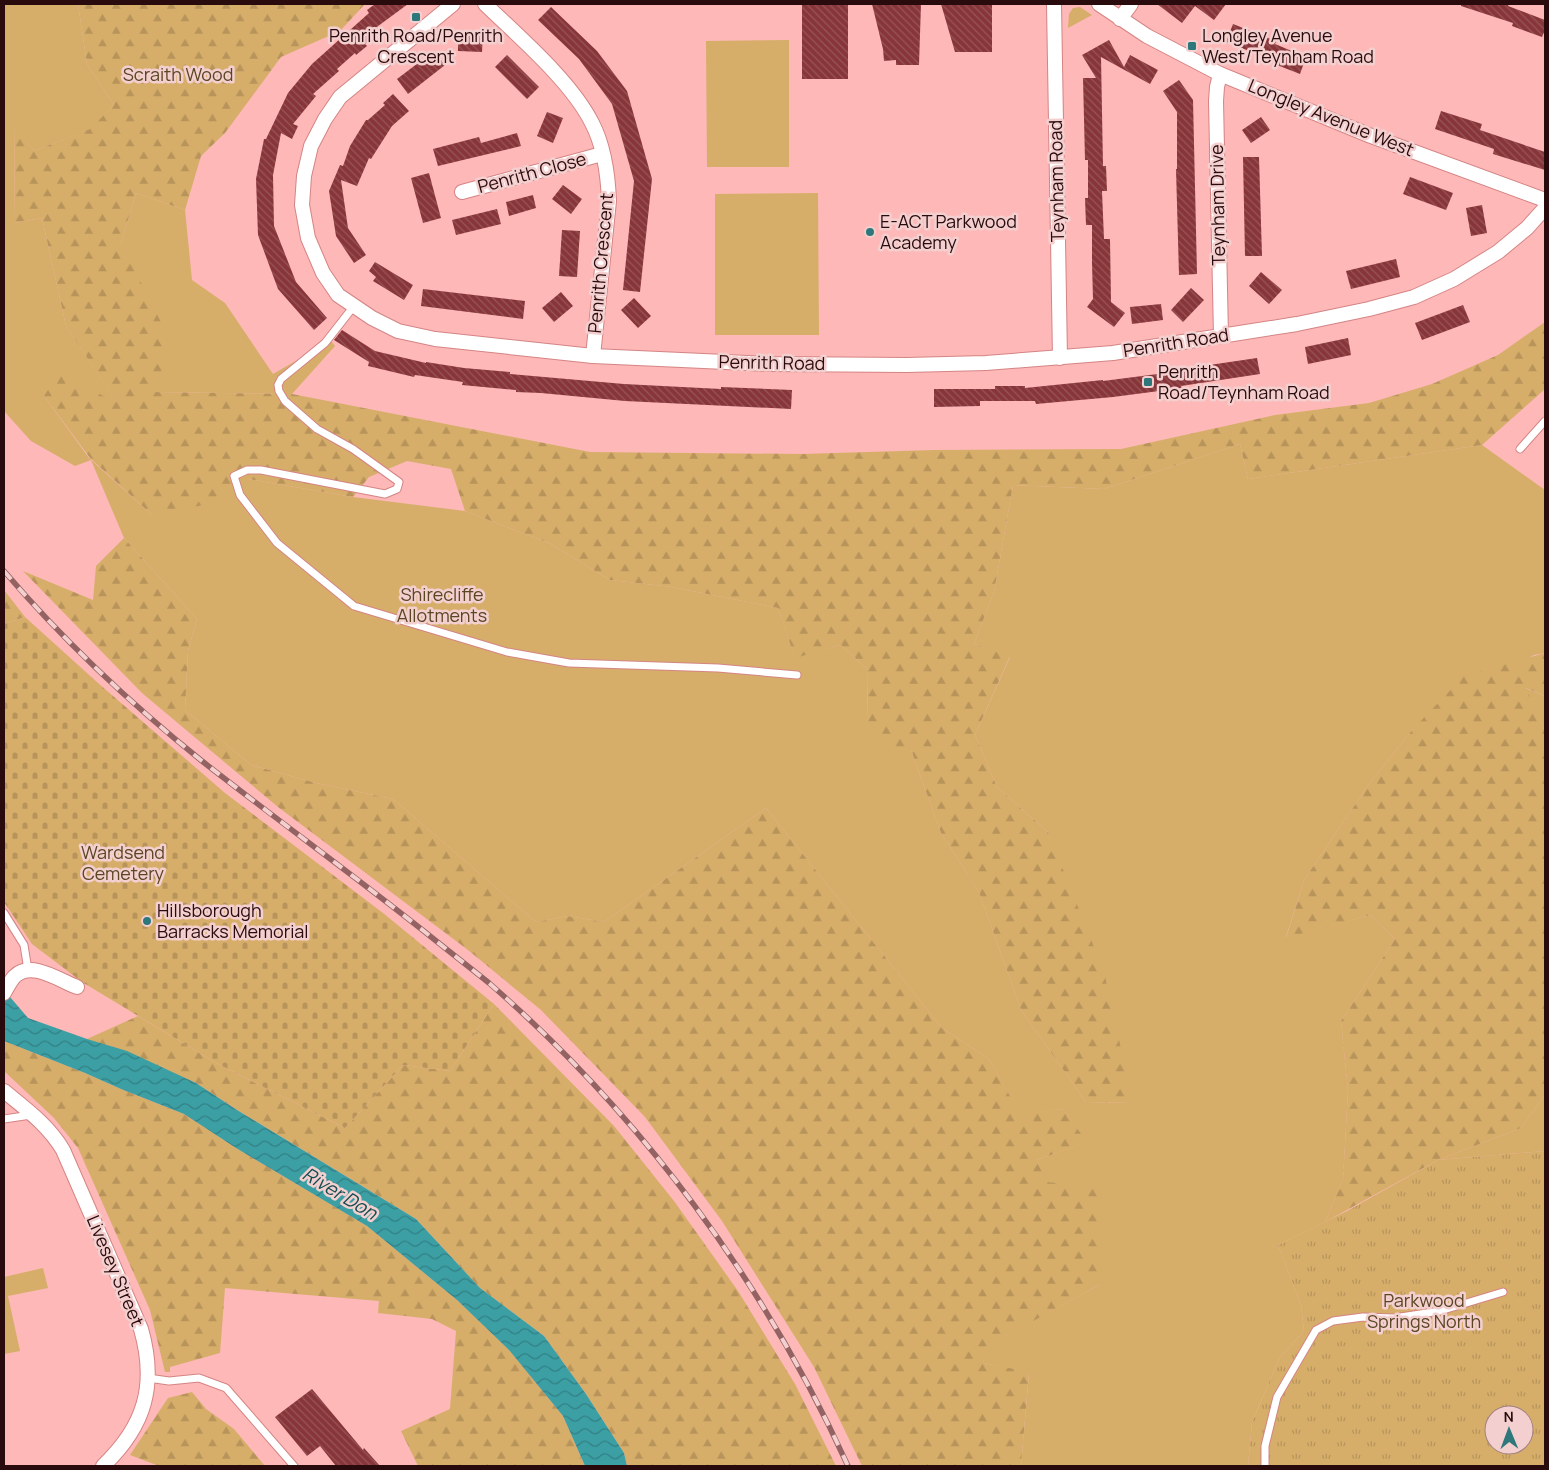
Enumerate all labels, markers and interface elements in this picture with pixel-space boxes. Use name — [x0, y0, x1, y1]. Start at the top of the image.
marker: Penrith Road/Penrith Crescent — [410, 11, 422, 23]
place label: Penrith Road/Penrith Crescent — [329, 23, 503, 68]
place label: Longley Avenue West/Teynham Road — [1202, 23, 1374, 68]
marker: Longley Avenue West/Teynham Road — [1186, 40, 1198, 52]
park label: Scraith Wood — [123, 62, 233, 86]
street label: Longley Avenue West — [1245, 73, 1418, 161]
street label: Teynham Road — [1043, 120, 1069, 242]
street label: Teynham Drive — [1204, 144, 1230, 266]
street label: Penrith Close — [475, 146, 589, 198]
street label: Penrith Crescent — [582, 192, 618, 334]
place label: E-ACT Parkwood Academy — [880, 209, 1017, 254]
marker: E-ACT Parkwood Academy — [864, 226, 876, 238]
street label: Penrith Road — [1121, 322, 1230, 362]
street label: Penrith Road — [719, 349, 826, 375]
place label: Penrith Road/Teynham Road — [1158, 359, 1330, 404]
marker: Penrith Road/Teynham Road — [1142, 376, 1154, 388]
park label: Shirecliffe Allotments — [397, 582, 487, 627]
park label: Wardsend Cemetery — [81, 840, 165, 885]
place label: Hillsborough Barracks Memorial — [157, 898, 309, 943]
marker: Hillsborough Barracks Memorial — [141, 915, 153, 927]
water label: River Don — [298, 1161, 383, 1226]
street label: Livesey Street — [82, 1211, 150, 1330]
park label: Parkwood Springs North — [1367, 1288, 1481, 1333]
north arrow — [1484, 1405, 1534, 1455]
text: N — [1504, 1407, 1514, 1426]

